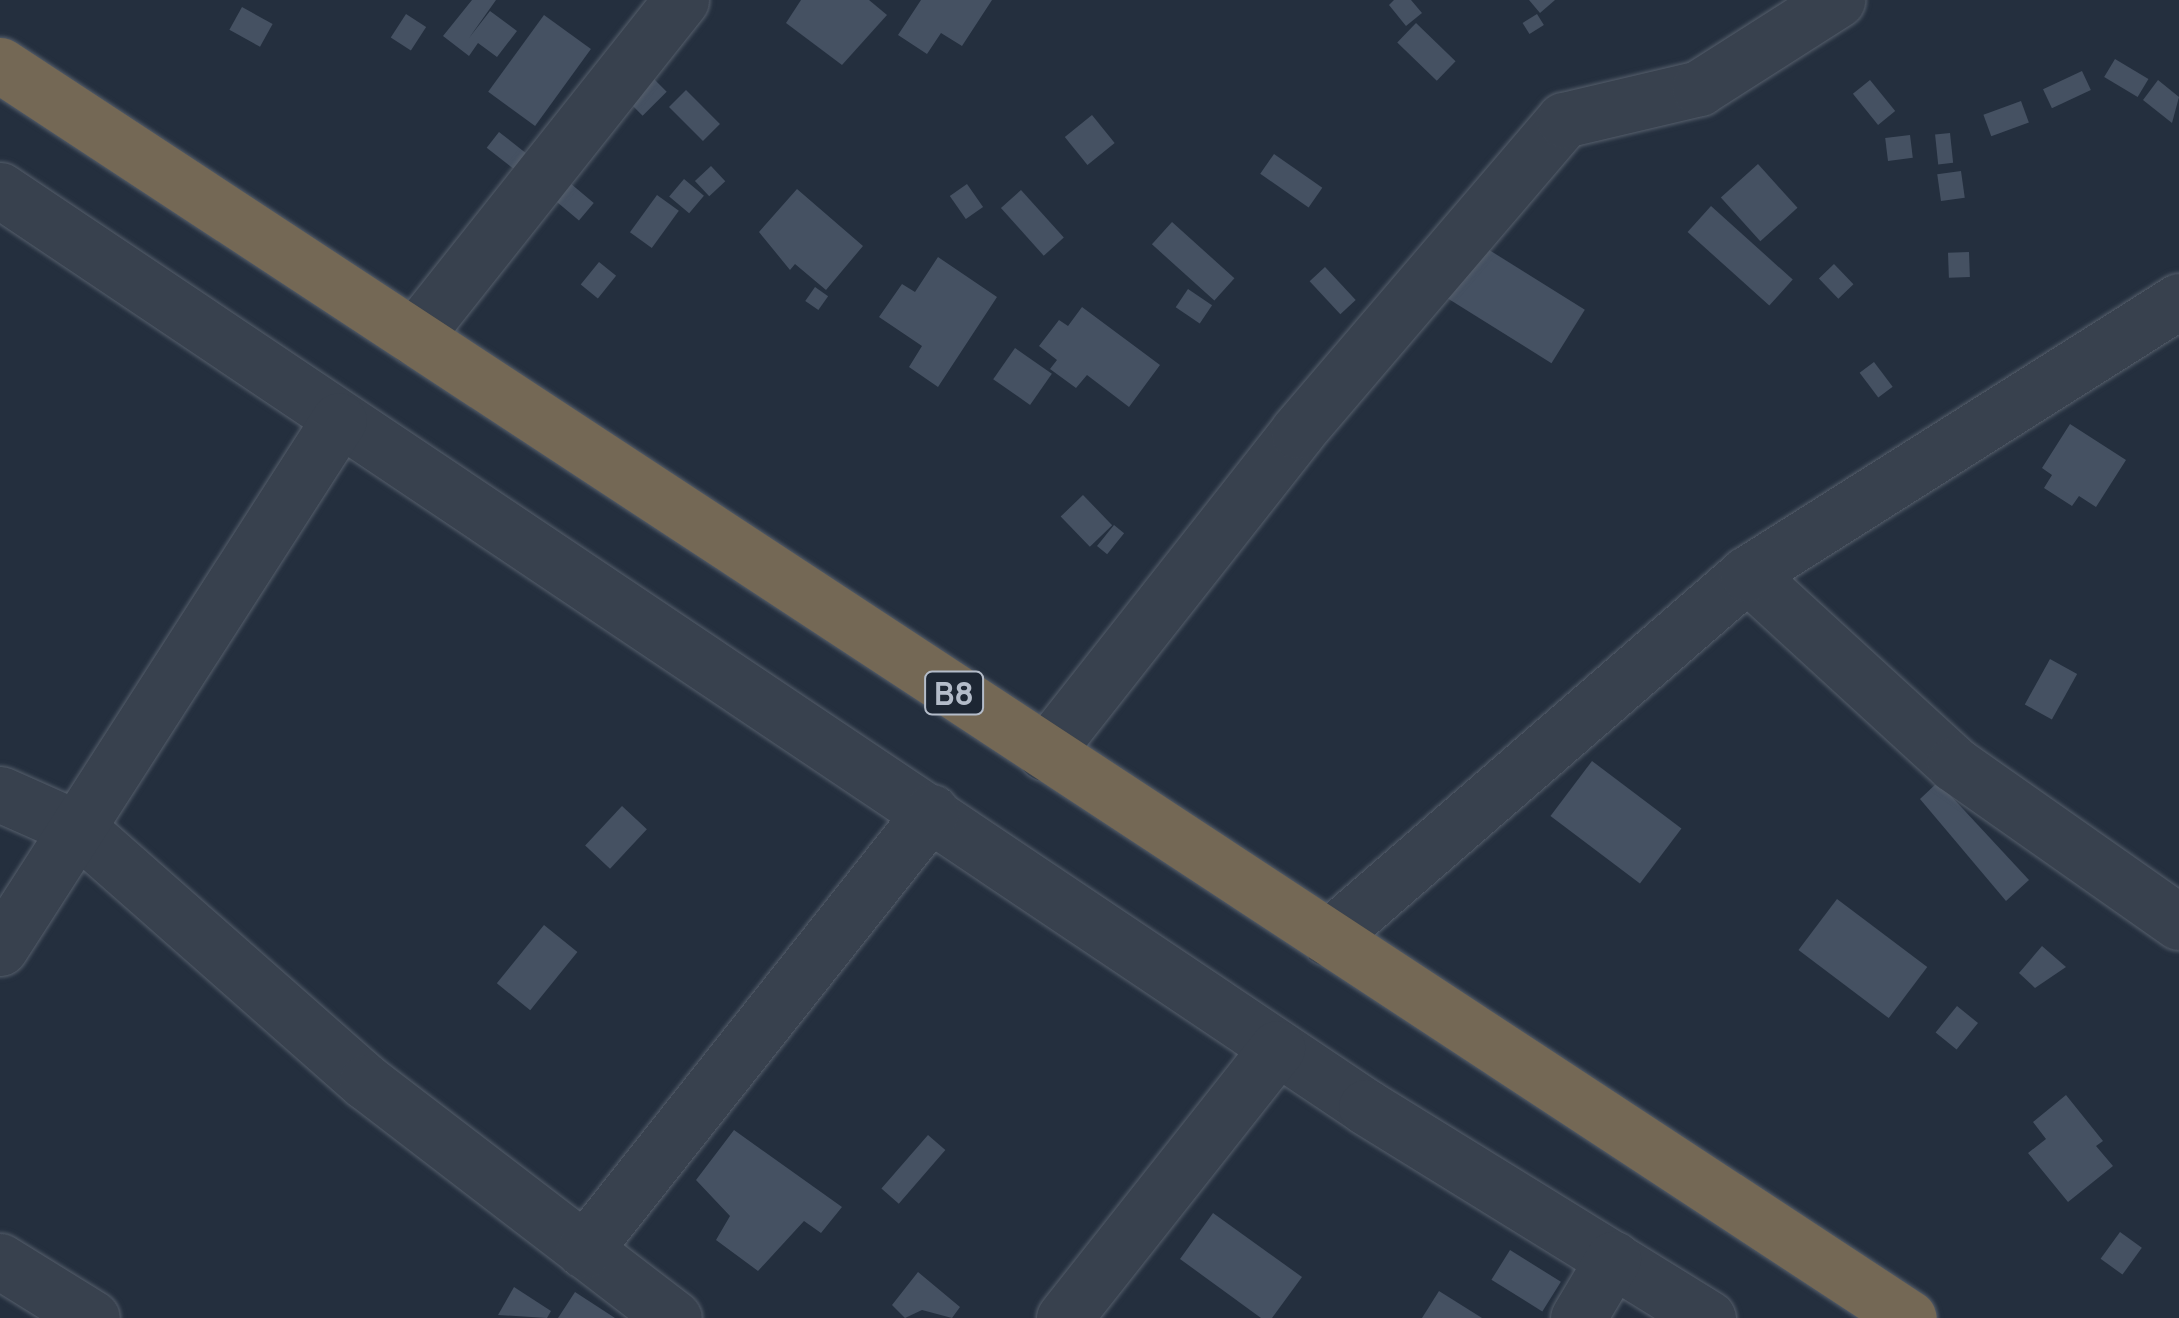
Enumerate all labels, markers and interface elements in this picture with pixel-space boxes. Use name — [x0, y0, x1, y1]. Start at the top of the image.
road number: B8 — [924, 666, 984, 720]

